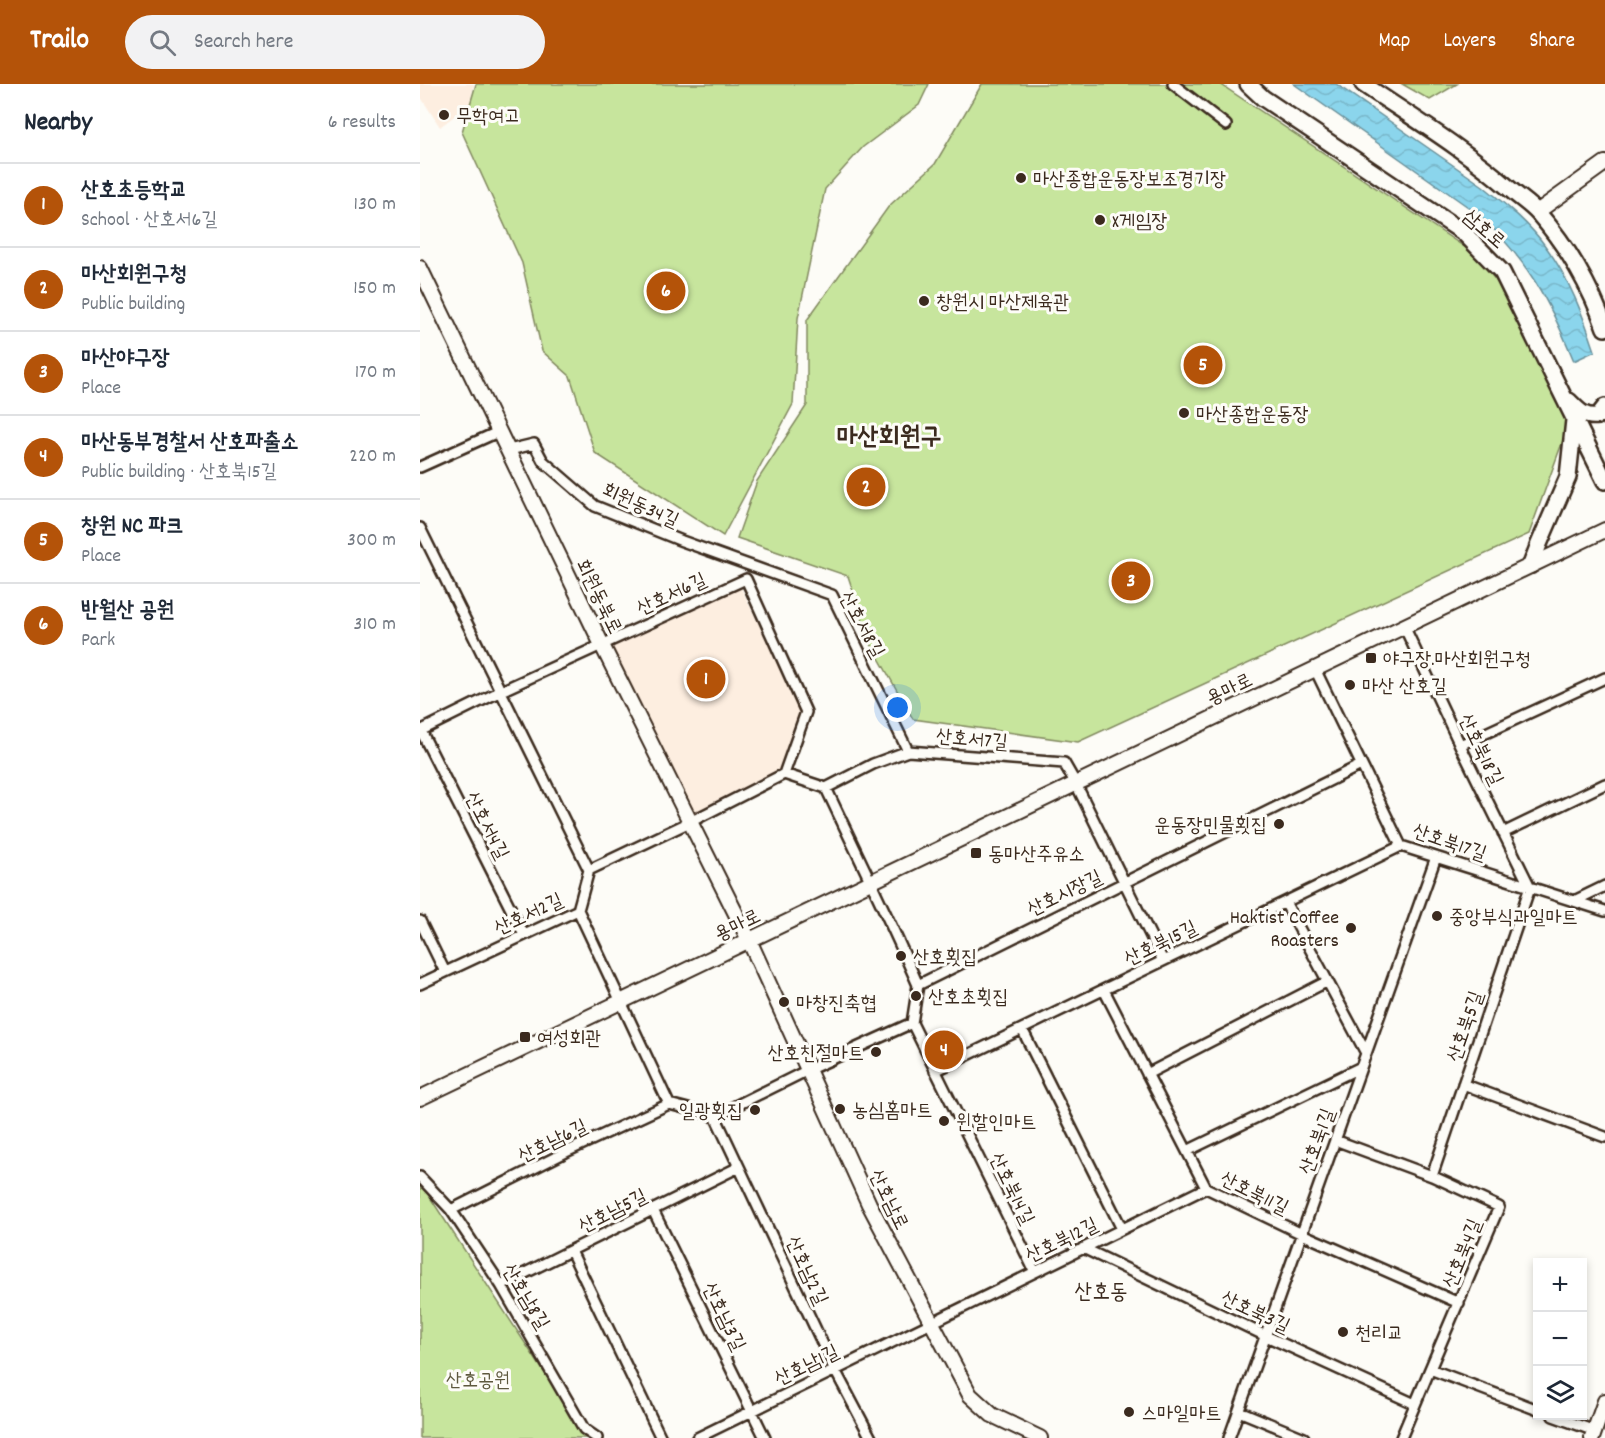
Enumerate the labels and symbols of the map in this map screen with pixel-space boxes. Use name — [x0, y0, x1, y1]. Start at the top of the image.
place label: 무학여고 — [456, 104, 520, 132]
marker: 무학여고 — [437, 108, 451, 122]
place label: 마산종합운동장보조경기장 — [1033, 167, 1226, 195]
marker: 마산종합운동장보조경기장 — [1014, 171, 1028, 185]
street label: 삼호로 — [1456, 204, 1510, 257]
place label: X게임장 — [1112, 209, 1167, 237]
marker: X게임장 — [1093, 213, 1107, 227]
pin: 6 — [646, 268, 686, 314]
place label: 창원시 마산제육관 — [936, 290, 1069, 318]
marker: 창원시 마산제육관 — [917, 294, 931, 308]
pin: 5 — [1184, 342, 1222, 388]
place label: 마산종합운동장 — [1196, 402, 1309, 430]
marker: 마산종합운동장 — [1177, 406, 1191, 420]
district label: 마산회원구 — [837, 420, 941, 457]
pin: 2 — [846, 464, 886, 510]
street label: 회원동34길 — [597, 477, 683, 536]
street label: 회원동북로 — [567, 555, 628, 640]
pin: 3 — [1112, 558, 1150, 604]
street label: 산호서6길 — [633, 567, 712, 624]
street label: 산호서8길 — [831, 587, 890, 664]
place label: 야구장.마산회원구청 — [1383, 647, 1531, 675]
marker: 야구장.마산회원구청 — [1364, 651, 1378, 665]
pin: 1 — [686, 656, 726, 702]
street label: 용마로 — [1202, 668, 1258, 714]
place label: 마산 산호길 — [1362, 674, 1447, 702]
marker: 마산 산호길 — [1343, 678, 1357, 692]
your location — [883, 693, 912, 722]
street label: 산호북18길 — [1450, 710, 1509, 791]
street label: 산호서7길 — [935, 724, 1009, 758]
street label: 산호서4길 — [456, 788, 514, 865]
place label: 운동장민물횟집 — [1154, 813, 1267, 841]
marker: 운동장민물횟집 — [1272, 817, 1286, 831]
street label: 산호북17길 — [1408, 818, 1490, 870]
place label: 동마산주유소 — [988, 842, 1085, 870]
marker: 동마산주유소 — [969, 846, 983, 860]
street label: 산호시장길 — [1023, 864, 1108, 925]
street label: 산호서2길 — [490, 888, 568, 944]
street label: 용마로 — [710, 904, 766, 950]
place label: Haktist Coffee Roasters — [1230, 905, 1339, 956]
place label: 중앙부식과일마트 — [1449, 905, 1578, 933]
marker: 중앙부식과일마트 — [1430, 909, 1444, 923]
street label: 산호북15길 — [1120, 915, 1203, 974]
marker: Haktist Coffee Roasters — [1344, 921, 1358, 935]
place label: 산호횟집 — [913, 945, 977, 973]
marker: 산호횟집 — [894, 949, 908, 963]
place label: 산호초횟집 — [928, 985, 1008, 1013]
street label: 산호북5길 — [1442, 988, 1492, 1066]
marker: 산호초횟집 — [909, 989, 923, 1003]
place label: 마창진축협 — [796, 991, 876, 1019]
marker: 마창진축협 — [777, 995, 791, 1009]
place label: 여성회관 — [537, 1026, 601, 1054]
pin: 4 — [924, 1028, 964, 1072]
marker: 여성회관 — [518, 1030, 532, 1044]
place label: 산호친절마트 — [767, 1041, 864, 1069]
marker: 산호친절마트 — [869, 1045, 883, 1059]
place label: 농심홈마트 — [852, 1098, 932, 1126]
place label: 일광횟집 — [679, 1099, 743, 1127]
marker: 농심홈마트 — [833, 1102, 847, 1116]
marker: 일광횟집 — [748, 1103, 762, 1117]
street label: 산호북1길 — [1294, 1105, 1344, 1179]
place label: 윈할인마트 — [956, 1110, 1036, 1138]
street label: 산호남6길 — [514, 1114, 593, 1172]
marker: 윈할인마트 — [937, 1114, 951, 1128]
street label: 산호북14길 — [981, 1149, 1040, 1230]
street label: 산호남로 — [861, 1165, 914, 1235]
street label: 산호북11길 — [1215, 1166, 1293, 1223]
street label: 산호남5길 — [574, 1183, 653, 1242]
street label: 산호북12길 — [1021, 1212, 1103, 1271]
street label: 산호북4길 — [1437, 1215, 1490, 1293]
street label: 산호남2길 — [777, 1232, 833, 1310]
street label: 산호남8길 — [494, 1259, 555, 1336]
street label: 산호남3길 — [694, 1278, 751, 1356]
district label: 산호동 — [1074, 1278, 1128, 1309]
street label: 산호북3길 — [1216, 1286, 1294, 1342]
place label: 천리교 — [1355, 1321, 1403, 1349]
marker: 천리교 — [1336, 1325, 1350, 1339]
street label: 산호남1길 — [770, 1339, 844, 1394]
park label: 산호공원 — [446, 1368, 510, 1396]
place label: 스마일마트 — [1141, 1401, 1221, 1429]
marker: 스마일마트 — [1122, 1405, 1136, 1419]

